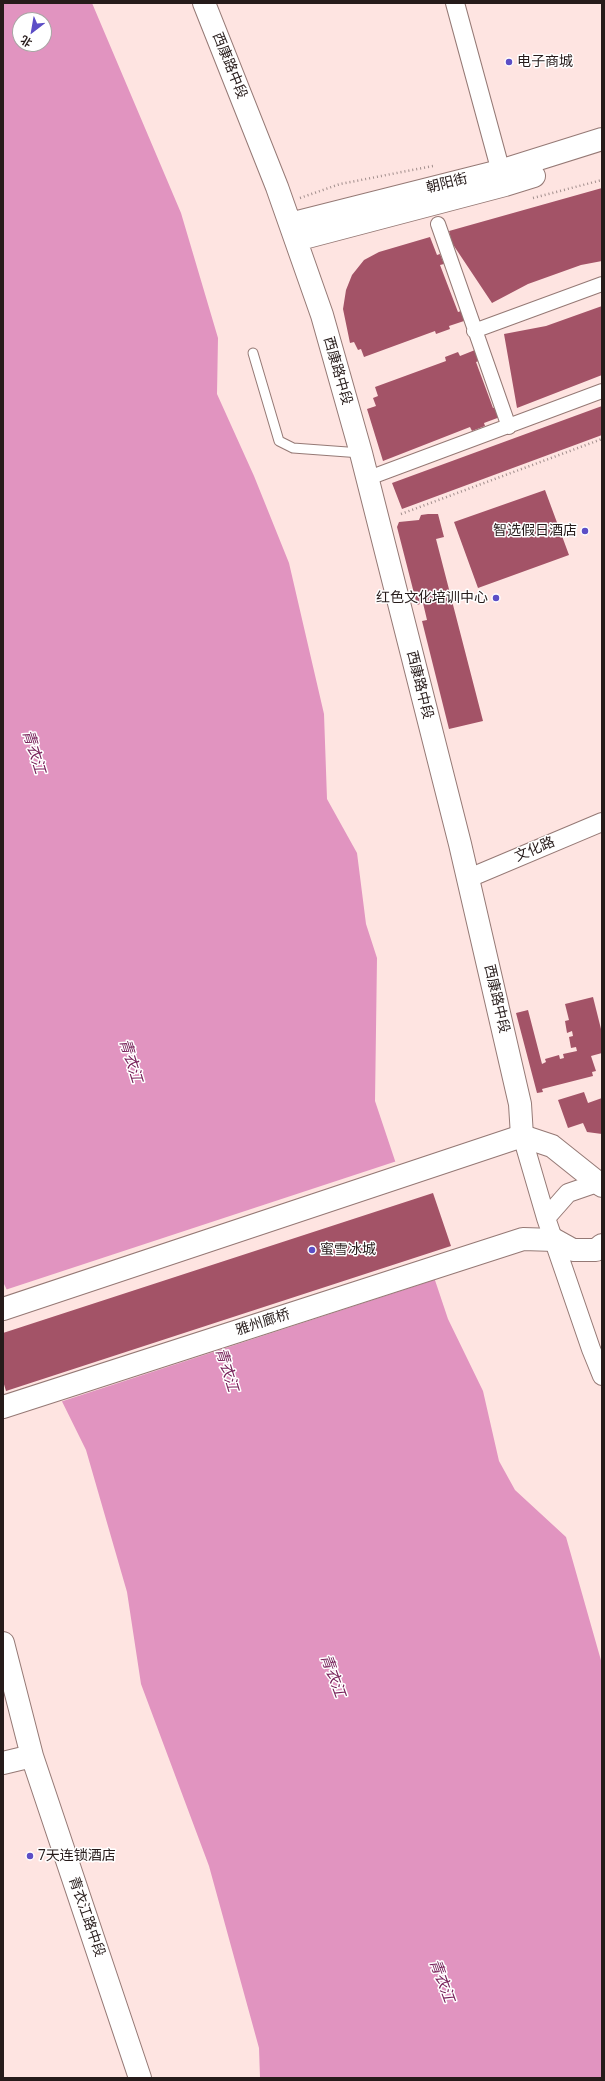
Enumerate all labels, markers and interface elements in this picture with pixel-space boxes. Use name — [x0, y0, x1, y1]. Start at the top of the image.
north arrow — [12, 12, 52, 52]
street label: 西康路中段 — [208, 30, 250, 102]
text: 北 — [17, 32, 35, 51]
place label: 电子商城 — [517, 54, 573, 70]
marker: 电子商城 — [504, 57, 514, 67]
street label: 朝阳街 — [425, 171, 469, 197]
street label: 西康路中段 — [319, 335, 355, 407]
place label: 智选假日酒店 — [493, 523, 577, 539]
marker: 智选假日酒店 — [580, 526, 590, 536]
place label: 红色文化培训中心 — [376, 590, 488, 606]
marker: 红色文化培训中心 — [491, 593, 501, 603]
street label: 西康路中段 — [402, 649, 436, 721]
water label: 青衣江 — [18, 728, 48, 776]
street label: 文化路 — [512, 834, 558, 866]
street label: 西康路中段 — [480, 963, 512, 1035]
water label: 青衣江 — [115, 1037, 145, 1085]
place label: 蜜雪冰城 — [320, 1242, 376, 1258]
marker: 蜜雪冰城 — [307, 1245, 317, 1255]
street label: 雅州廊桥 — [234, 1306, 292, 1340]
water label: 青衣江 — [211, 1346, 241, 1394]
water label: 青衣江 — [316, 1652, 348, 1700]
place label: 7天连锁酒店 — [38, 1848, 116, 1864]
marker: 7天连锁酒店 — [25, 1851, 35, 1861]
street label: 青衣江路中段 — [64, 1875, 108, 1959]
water label: 青衣江 — [425, 1957, 457, 2005]

